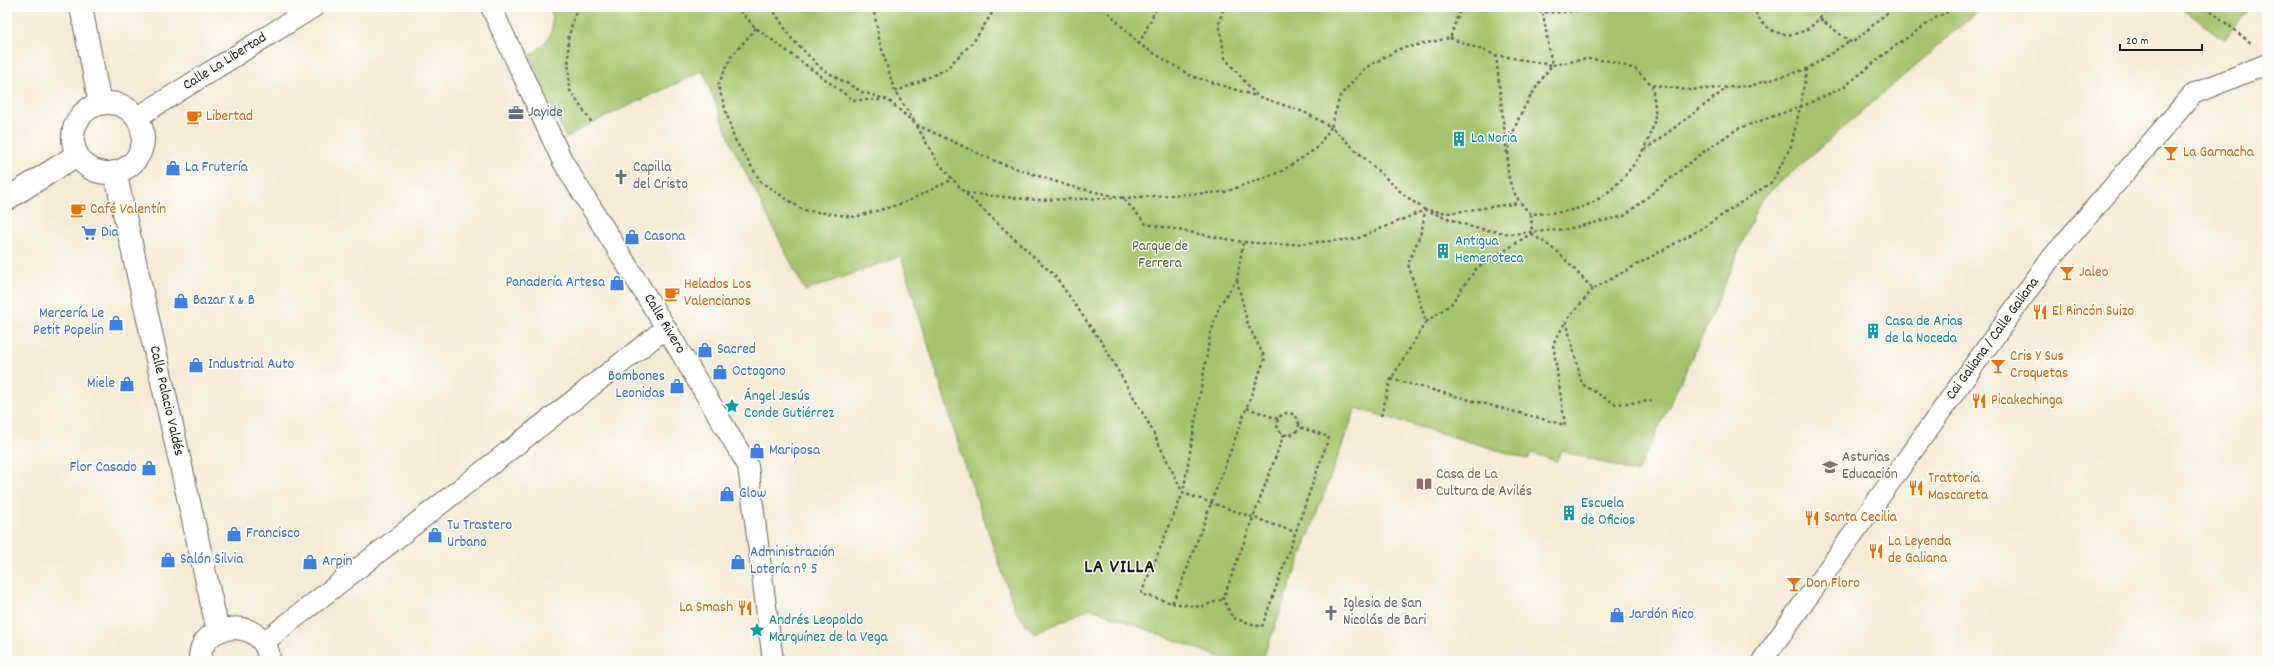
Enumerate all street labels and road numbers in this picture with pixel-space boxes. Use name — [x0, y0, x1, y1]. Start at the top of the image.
street label: Calle La Libertad — [179, 27, 271, 97]
street label: Cai Galiana / Calle Galiana — [1941, 272, 2046, 405]
street label: Calle Rivero — [637, 290, 691, 359]
street label: Calle Palacio Valdés — [143, 344, 189, 458]

